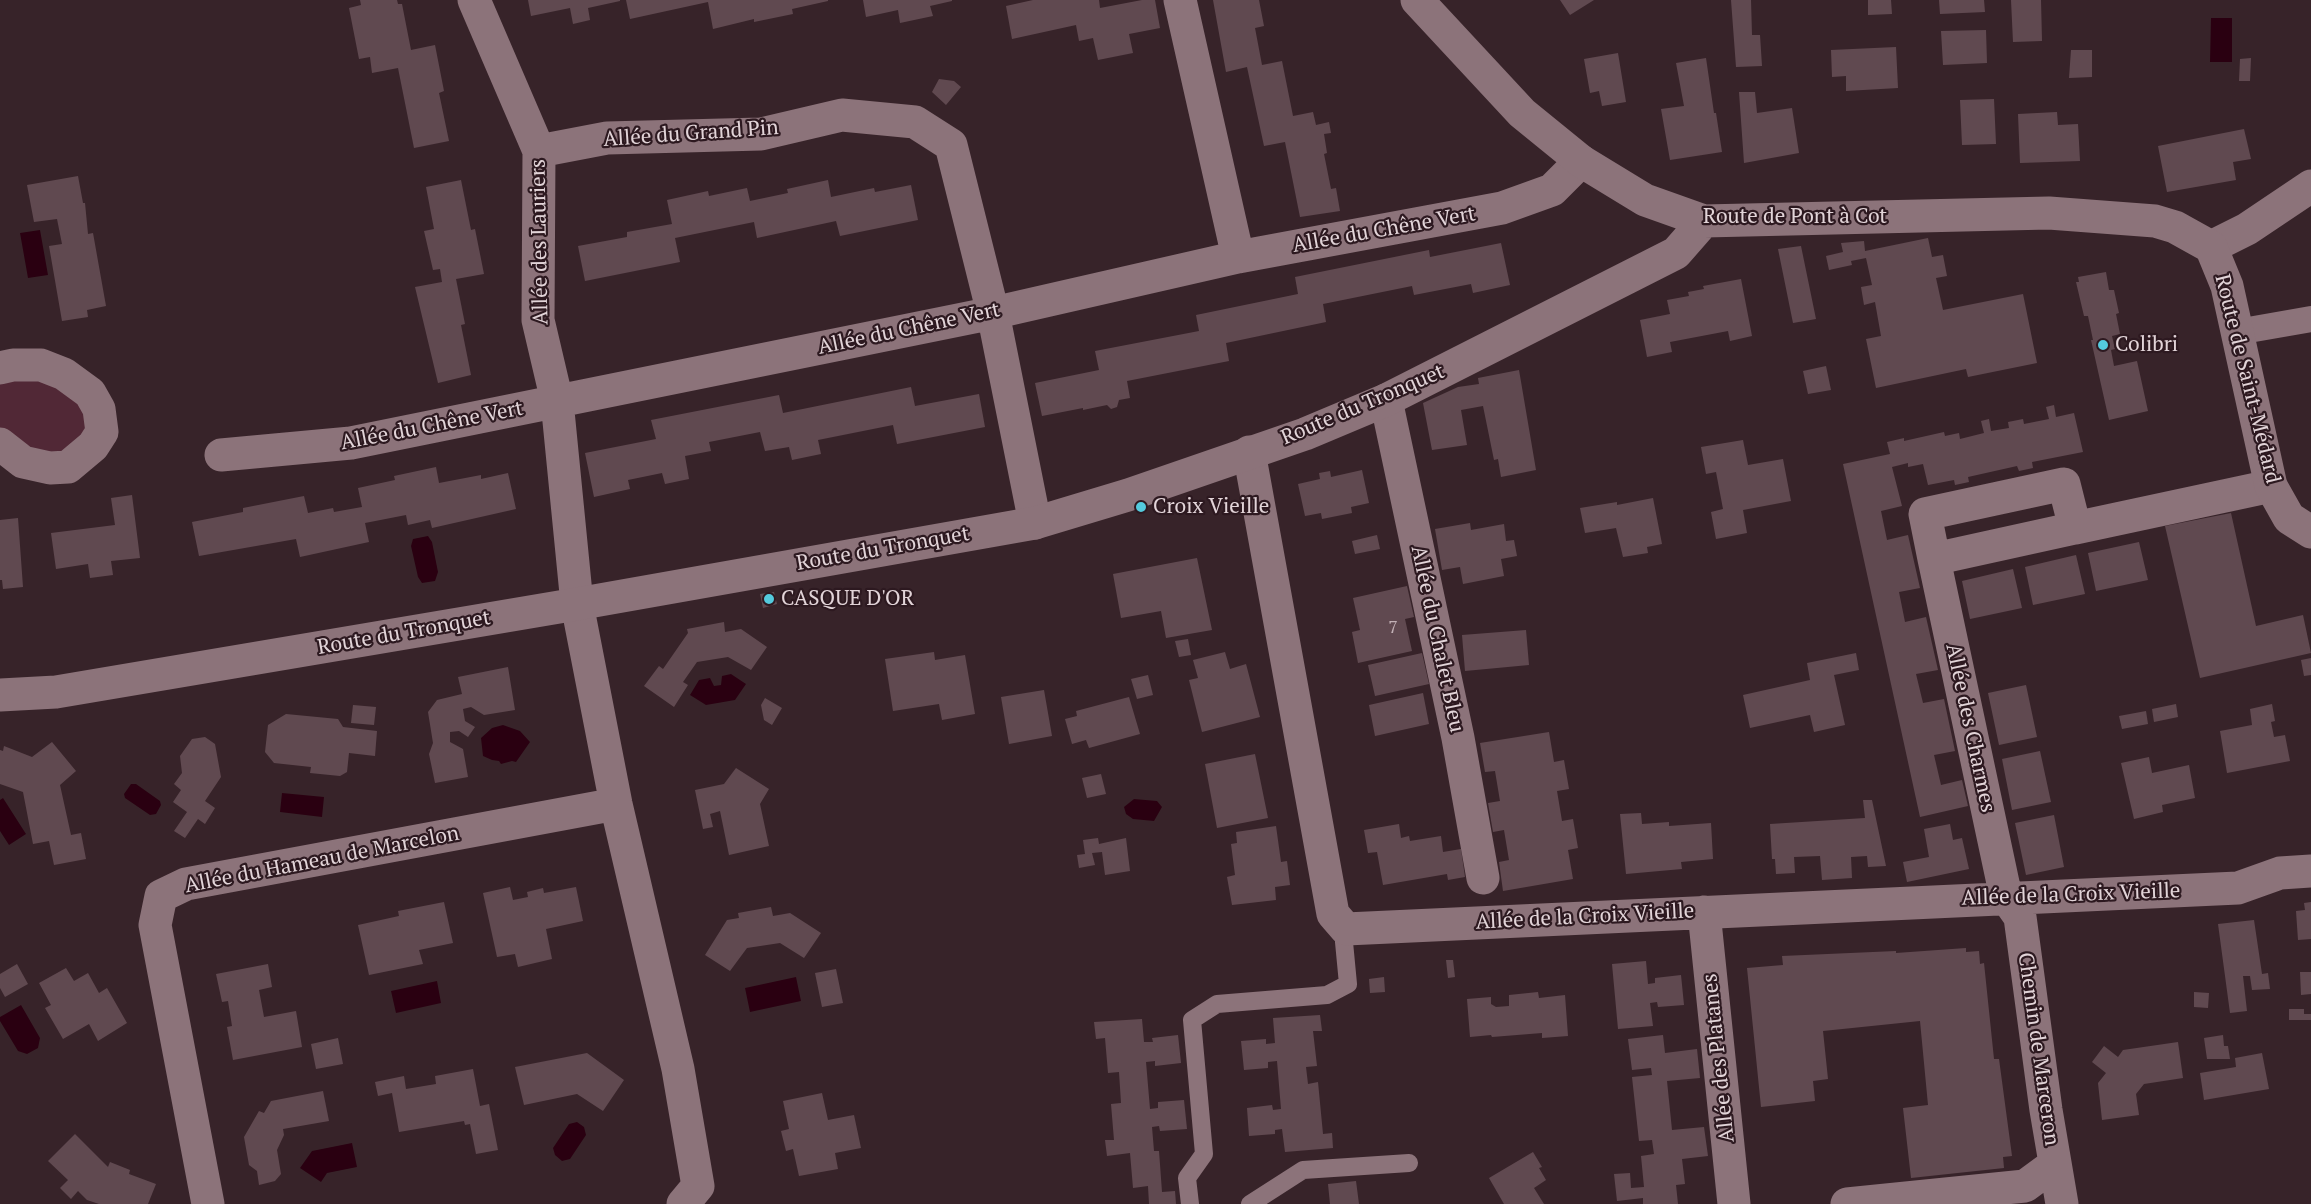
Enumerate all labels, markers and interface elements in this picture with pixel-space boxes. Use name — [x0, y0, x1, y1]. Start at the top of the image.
street label: Allée du Grand Pin — [602, 115, 780, 153]
street label: Allée des Lauriers — [526, 159, 554, 325]
street label: Allée du Chêne Vert — [1290, 201, 1478, 259]
street label: Route de Pont à Cot — [1703, 204, 1887, 230]
street label: Route de Saint-Médard — [2209, 272, 2285, 486]
street label: Allée du Chêne Vert — [816, 297, 1002, 361]
place label: Colibri — [2115, 332, 2178, 358]
marker: Colibri — [2096, 338, 2110, 352]
street label: Route du Tronquet — [1277, 359, 1449, 451]
street label: Allée du Chêne Vert — [339, 396, 525, 456]
place label: Croix Vieille — [1153, 494, 1269, 520]
marker: Croix Vieille — [1134, 500, 1148, 514]
street label: Route du Tronquet — [794, 521, 972, 577]
street label: Allée du Chalet Bleu — [1405, 543, 1469, 735]
place label: CASQUE D'OR — [781, 586, 914, 612]
marker: CASQUE D'OR — [762, 592, 776, 606]
street label: Route du Tronquet — [315, 605, 493, 661]
house number: 7 — [1388, 617, 1398, 639]
street label: Allée des Charmes — [1940, 641, 2000, 815]
street label: Allée du Hameau de Marcelon — [183, 821, 461, 899]
street label: Allée de la Croix Vieille — [1961, 879, 2181, 911]
street label: Allée de la Croix Vieille — [1475, 899, 1695, 935]
street label: Chemin de Marceron — [2012, 951, 2064, 1147]
street label: Allée des Platanes — [1698, 972, 1740, 1144]

